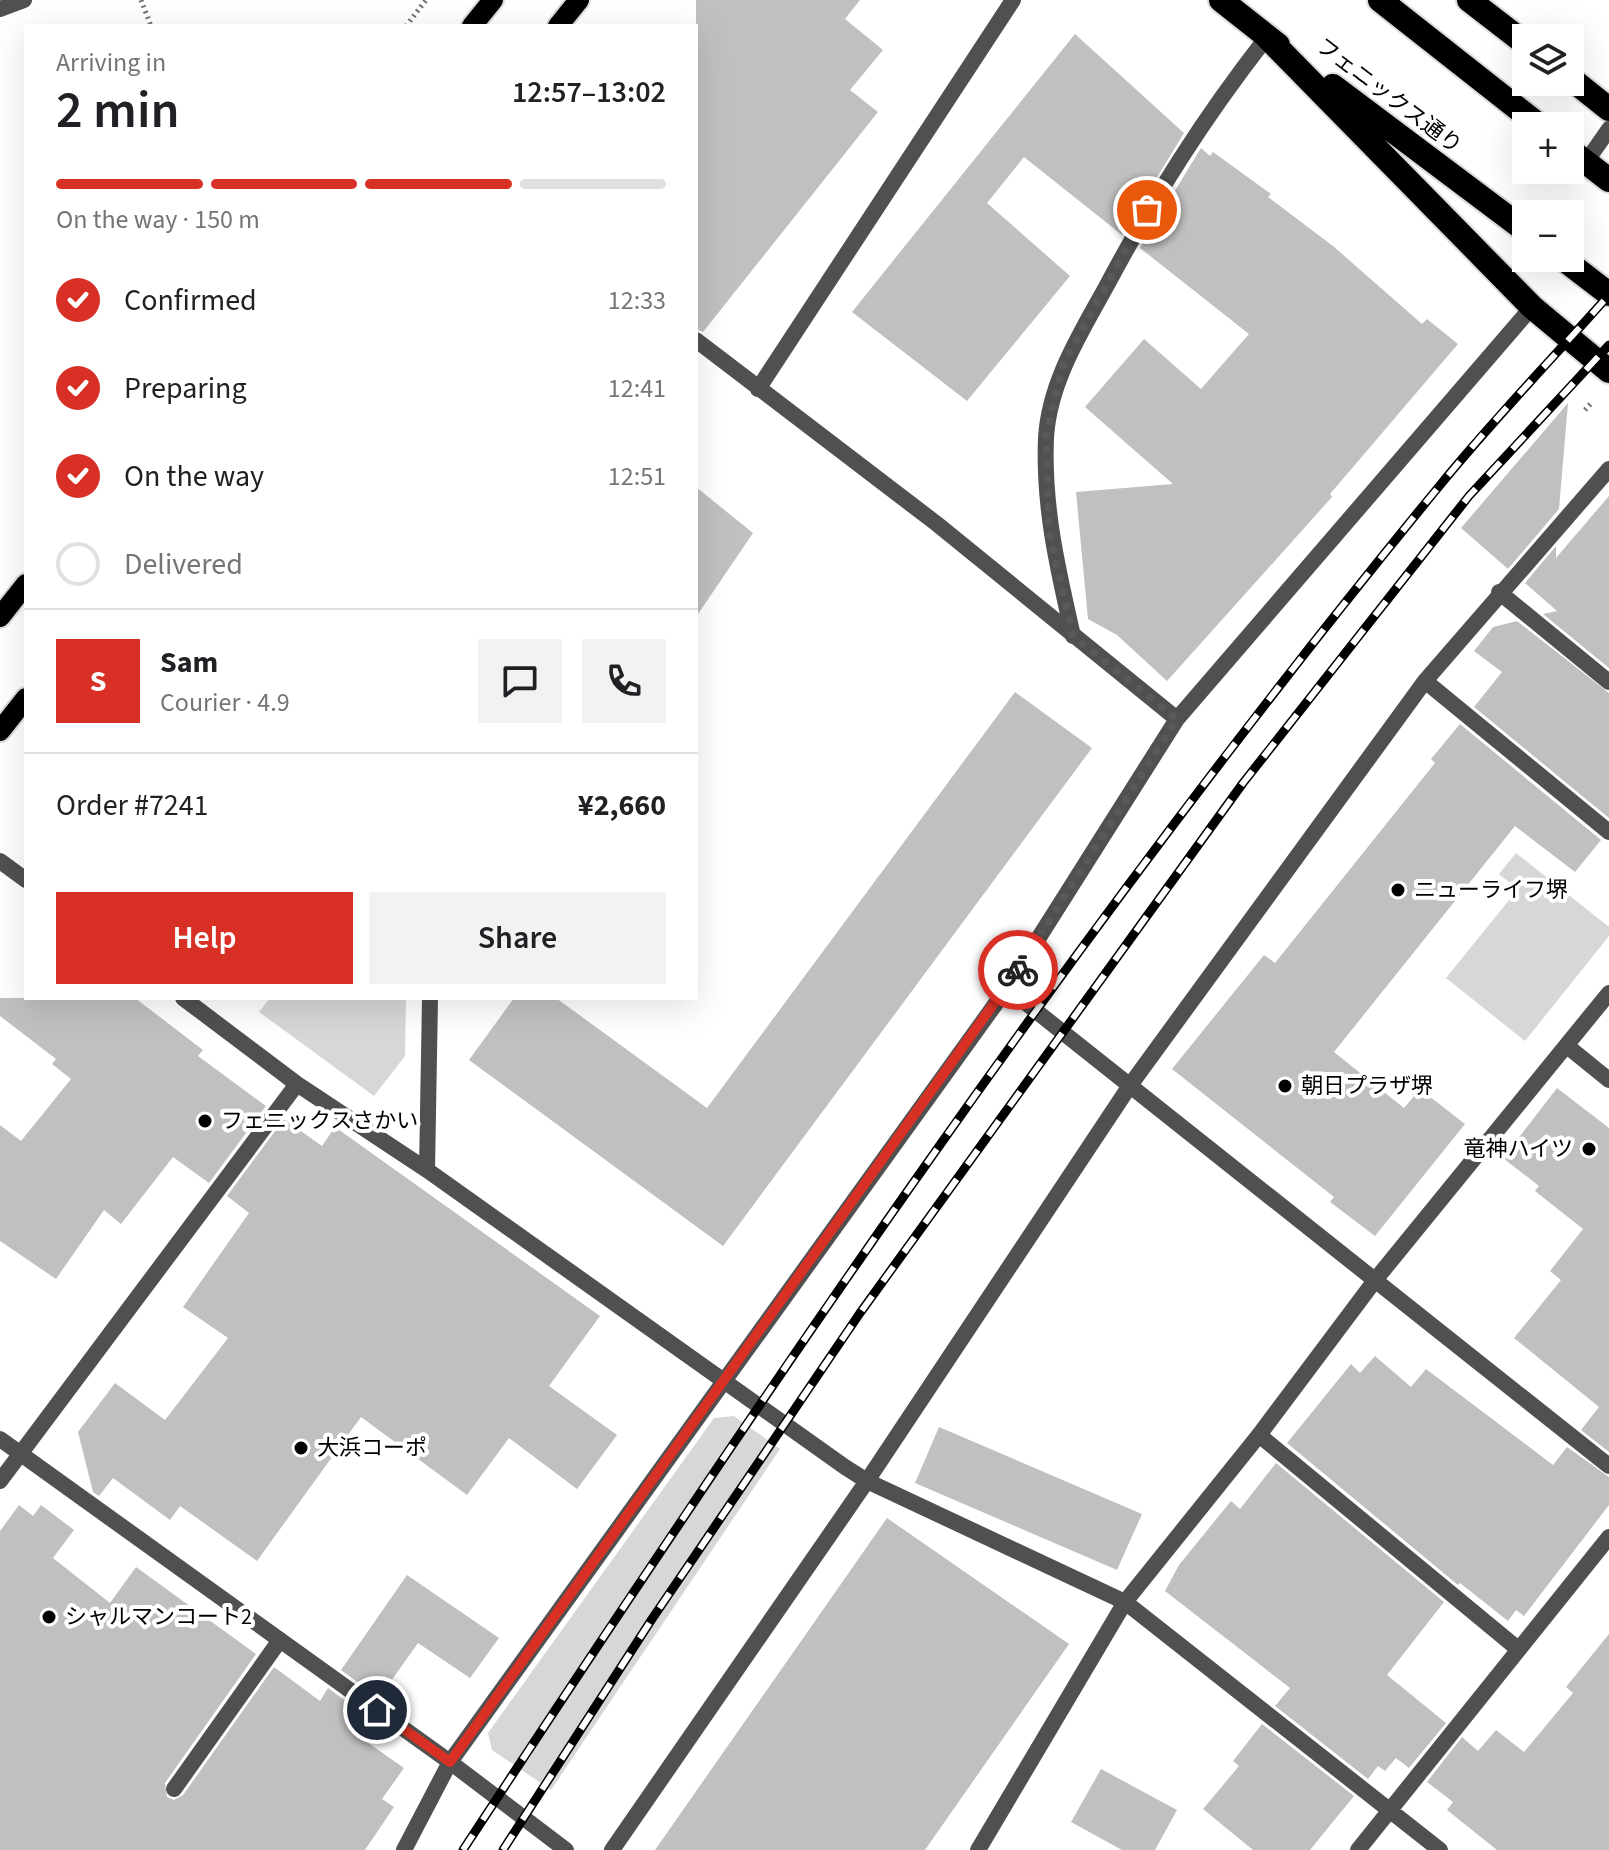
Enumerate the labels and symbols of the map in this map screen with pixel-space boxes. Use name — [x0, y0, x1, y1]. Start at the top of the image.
street label: フェニックス通り — [1309, 30, 1469, 162]
pin — [1113, 176, 1181, 244]
place label: ニューライフ堺 — [1414, 874, 1568, 906]
marker: ニューライフ堺 — [1389, 881, 1407, 899]
courier — [978, 930, 1058, 1010]
place label: 朝日プラザ堺 — [1301, 1070, 1433, 1102]
marker: 朝日プラザ堺 — [1276, 1077, 1294, 1095]
place label: フェニックスさかい — [221, 1105, 418, 1137]
marker: フェニックスさかい — [196, 1112, 214, 1130]
place label: 竜神ハイツ — [1463, 1133, 1573, 1165]
marker: 竜神ハイツ — [1580, 1140, 1598, 1158]
place label: 大浜コーポ — [317, 1432, 427, 1464]
marker: 大浜コーポ — [292, 1439, 310, 1457]
place label: シャルマンコート2 — [65, 1601, 252, 1633]
marker: シャルマンコート2 — [40, 1608, 58, 1626]
pin — [343, 1676, 411, 1744]

